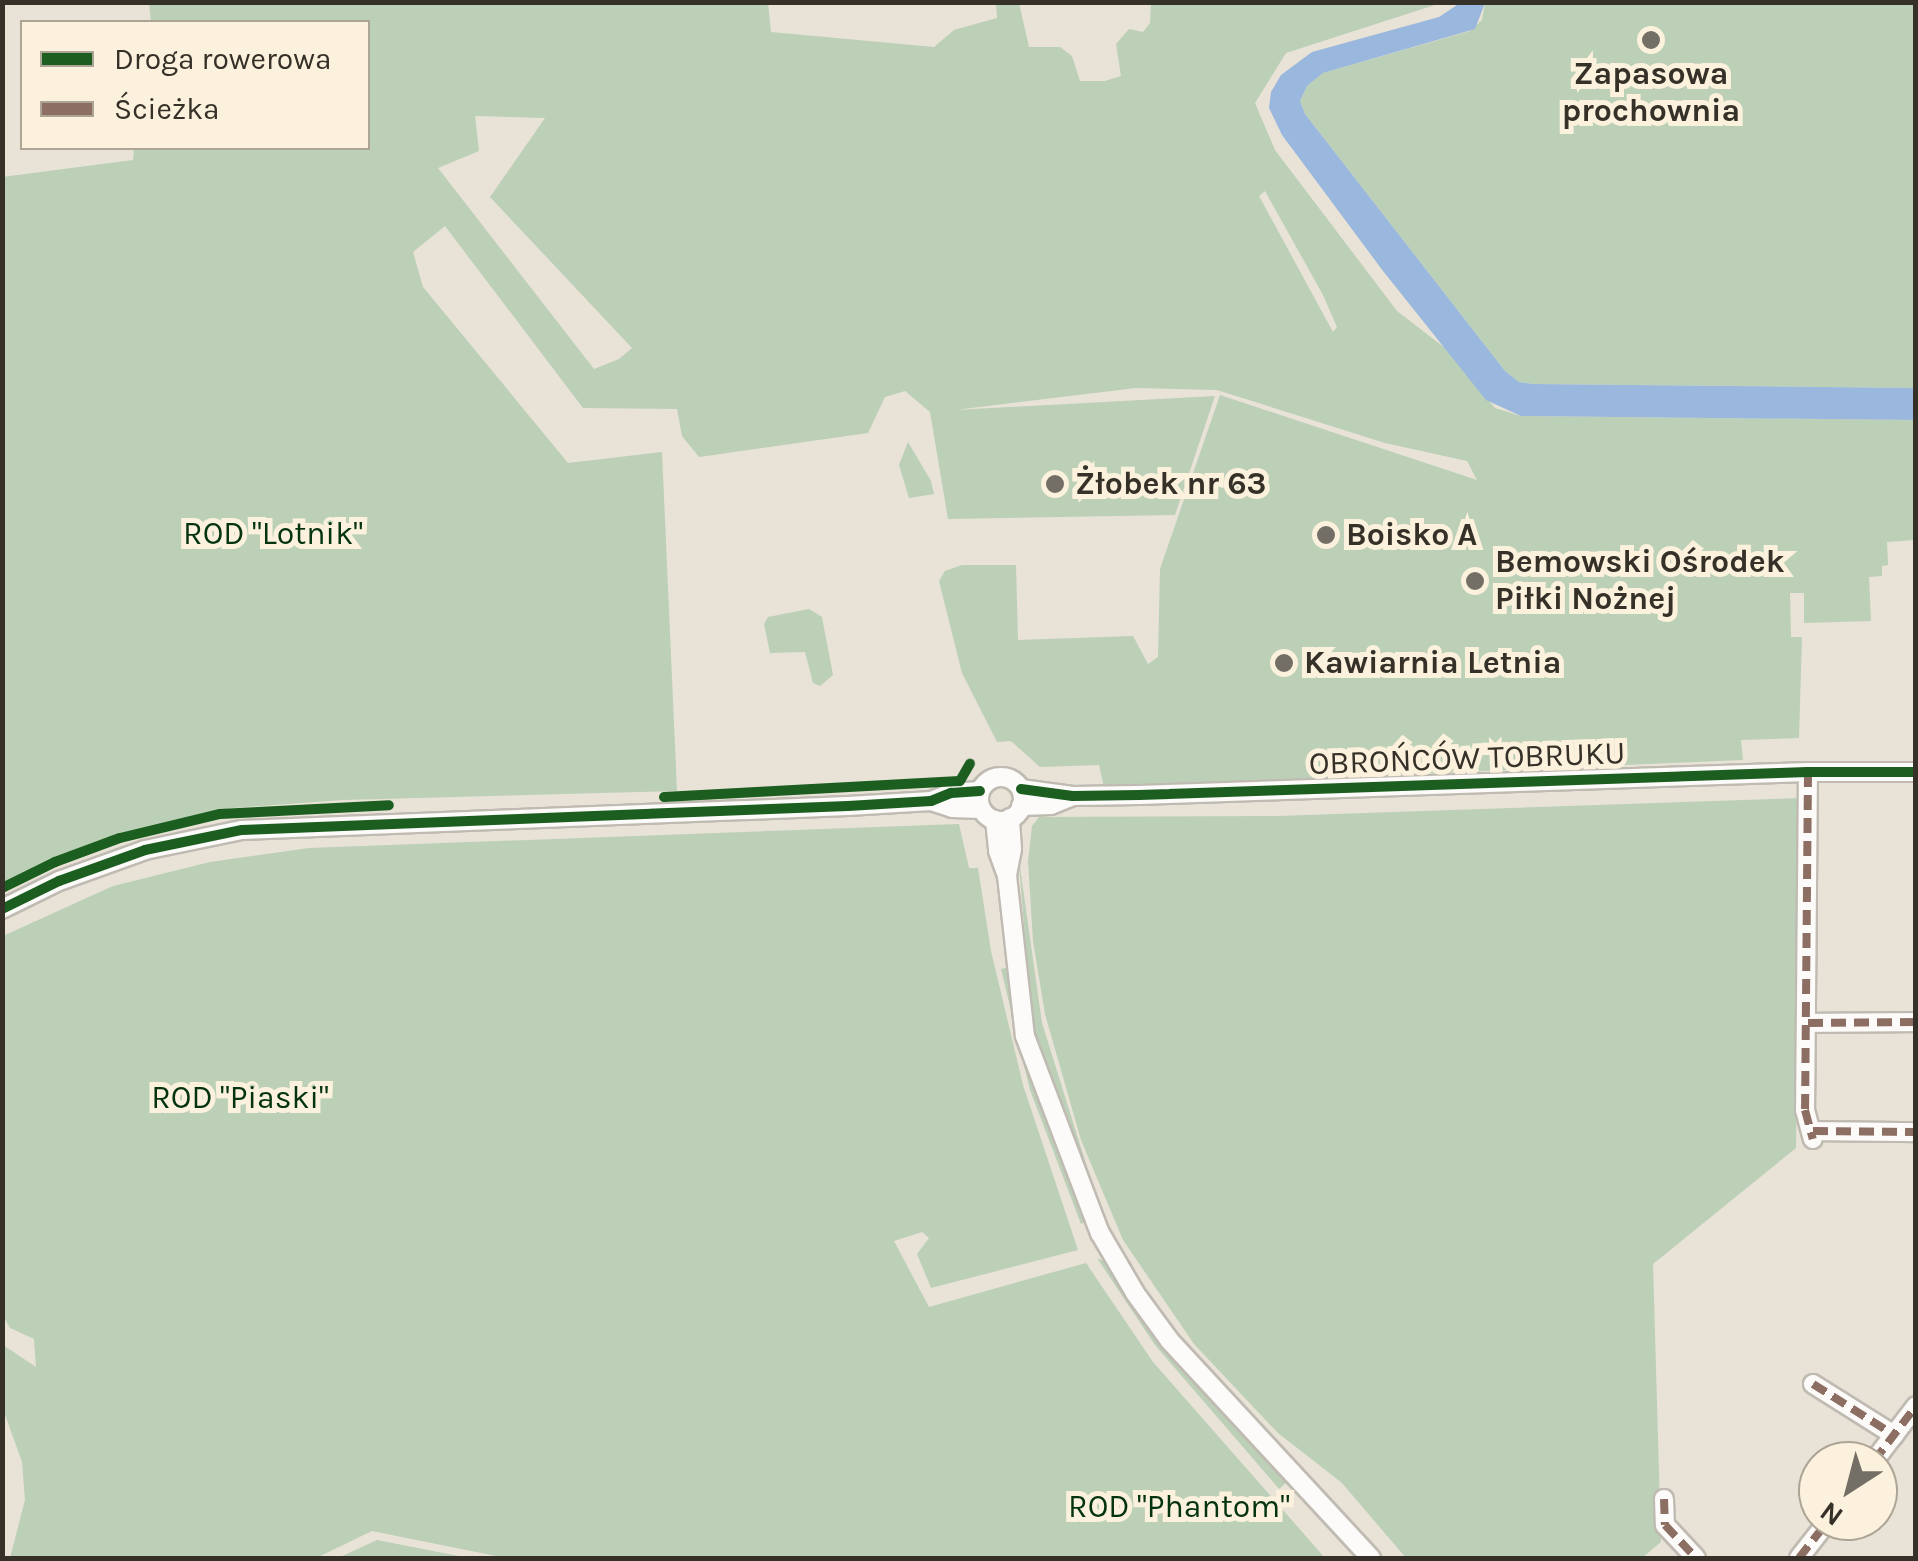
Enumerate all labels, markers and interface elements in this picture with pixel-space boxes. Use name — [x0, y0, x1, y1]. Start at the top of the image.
legend — [20, 20, 370, 150]
marker: Zapasowa prochownia — [1640, 29, 1662, 51]
text: Droga rowerowa — [114, 41, 332, 77]
place label: Zapasowa prochownia — [1562, 56, 1740, 131]
text: Ścieżka — [114, 91, 220, 127]
place label: Żłobek nr 63 — [1075, 465, 1267, 503]
marker: Żłobek nr 63 — [1044, 473, 1066, 495]
park label: ROD "Lotnik" — [183, 515, 363, 553]
place label: Boisko A — [1346, 516, 1477, 554]
marker: Boisko A — [1315, 524, 1337, 546]
place label: Bemowski Ośrodek Piłki Nożnej — [1495, 544, 1785, 619]
marker: Bemowski Ośrodek Piłki Nożnej — [1464, 570, 1486, 592]
place label: Kawiarnia Letnia — [1304, 644, 1561, 682]
marker: Kawiarnia Letnia — [1273, 652, 1295, 674]
street label: OBROŃCÓW TOBRUKU — [1308, 734, 1626, 784]
park label: ROD "Piaski" — [151, 1079, 329, 1117]
north arrow — [1798, 1441, 1898, 1541]
park label: ROD "Phantom" — [1068, 1488, 1290, 1526]
text: N — [1813, 1495, 1849, 1533]

